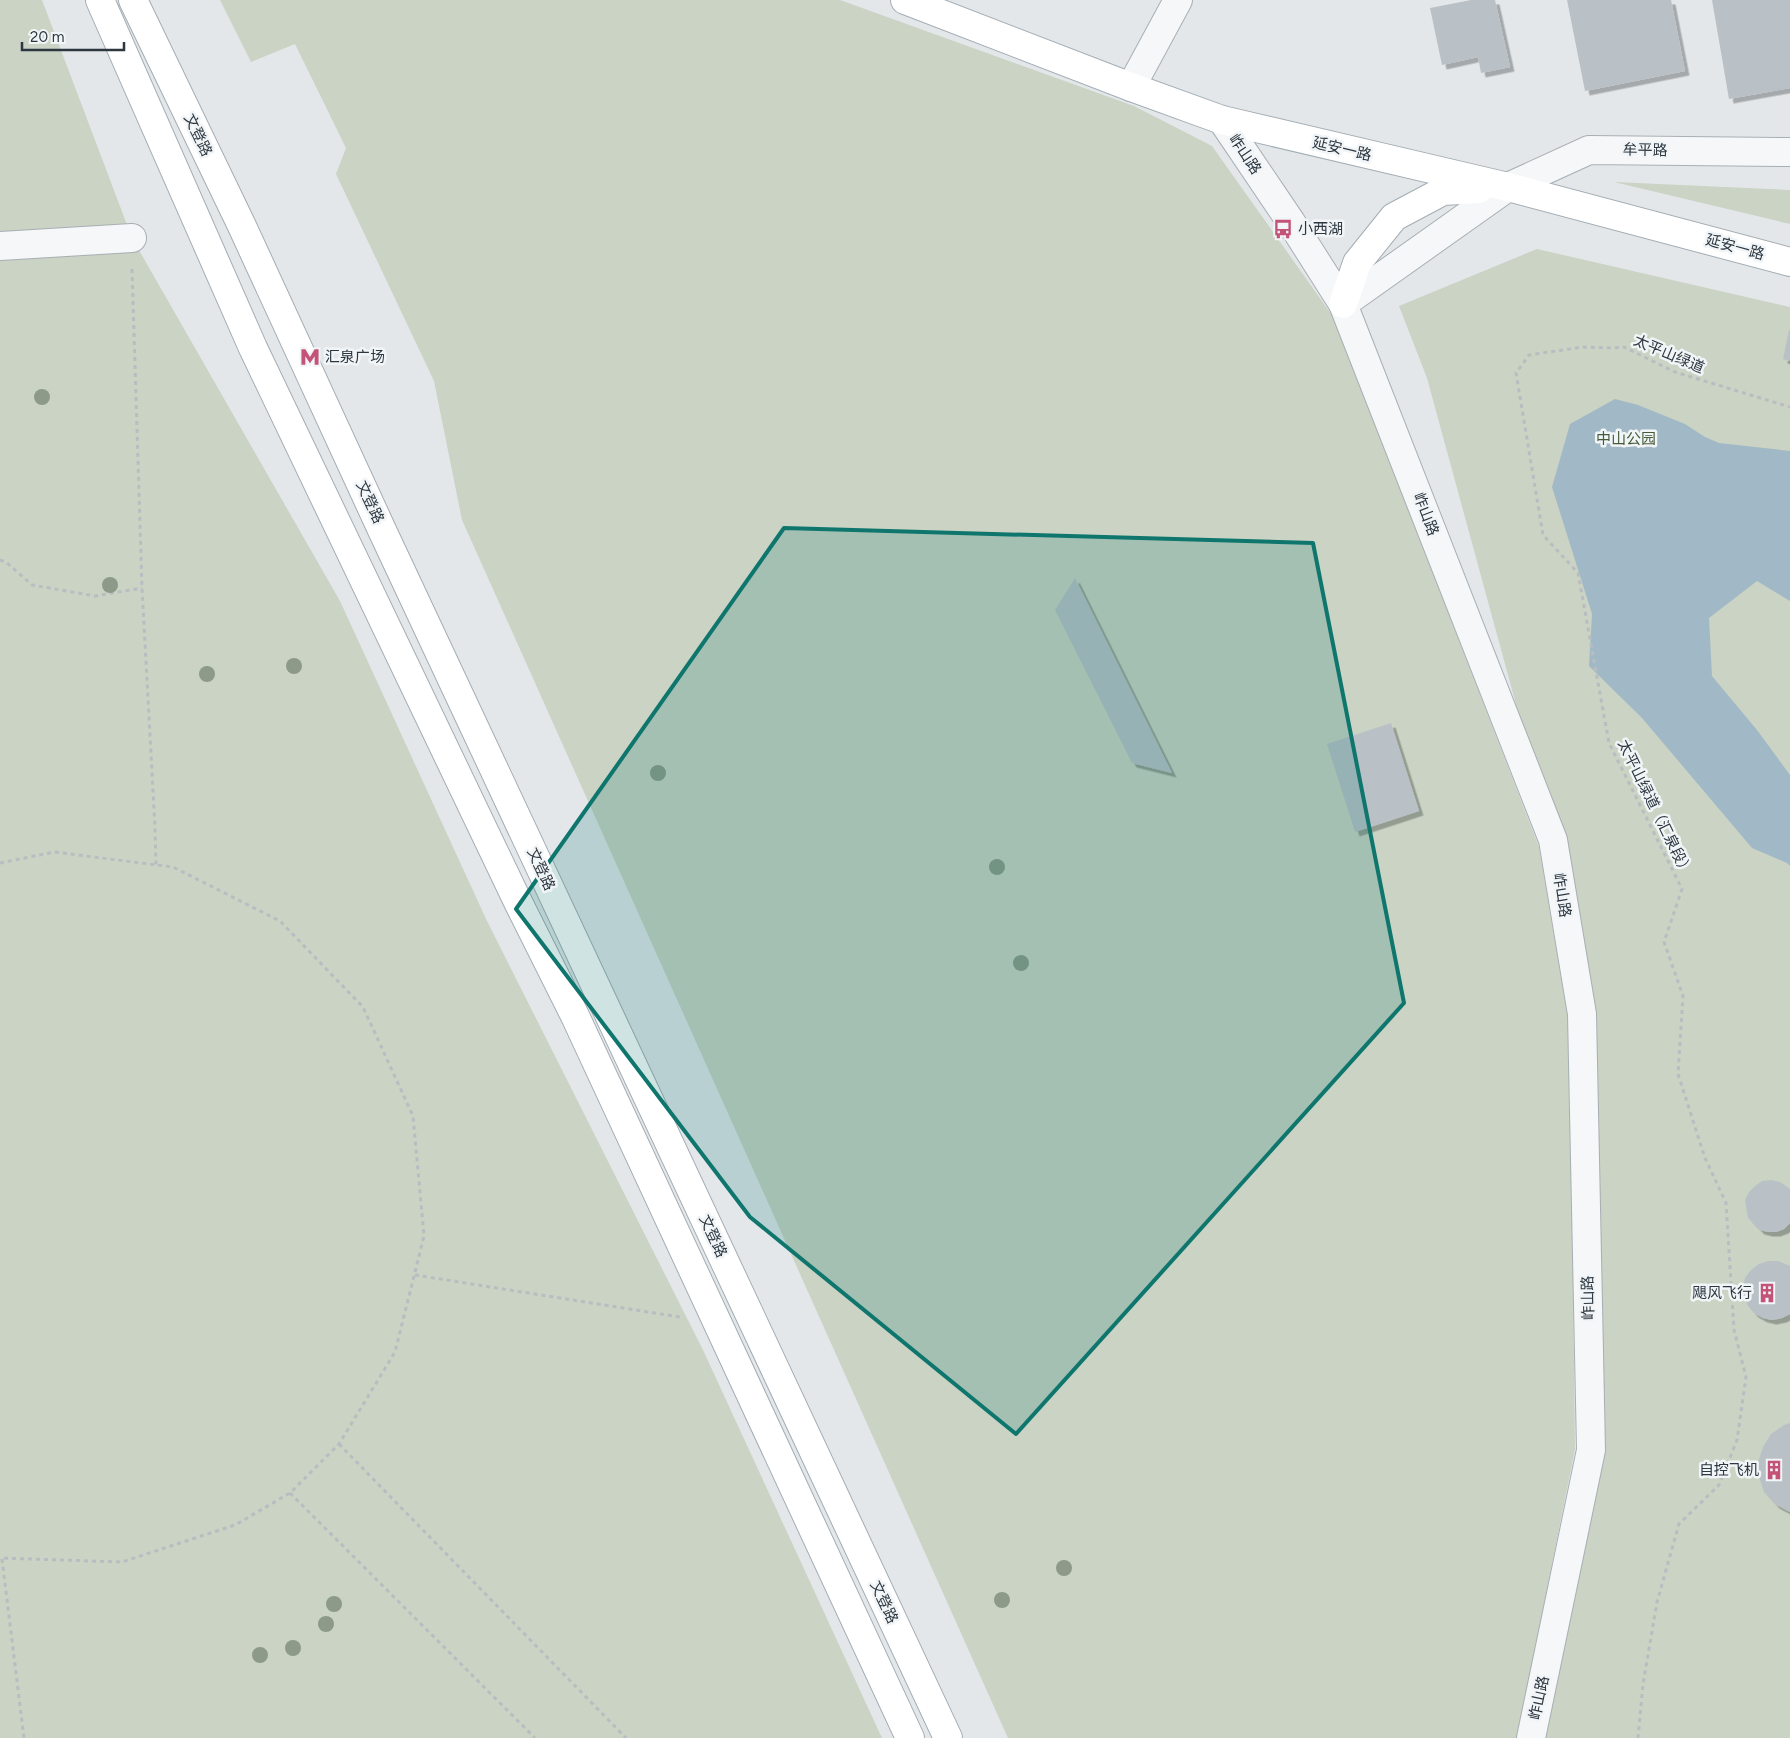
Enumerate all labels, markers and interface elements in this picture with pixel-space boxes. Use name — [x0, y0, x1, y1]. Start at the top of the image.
scale bar — [22, 20, 125, 52]
text: 20 m — [30, 28, 64, 46]
street label: 文登路 — [180, 111, 216, 159]
street label: 岞山路 — [1225, 130, 1265, 178]
street label: 延安一路 — [1311, 133, 1373, 165]
street label: 牟平路 — [1622, 141, 1668, 159]
bus stop icon: 小西湖 — [1272, 218, 1294, 240]
place label: 小西湖 — [1298, 220, 1343, 238]
street label: 延安一路 — [1704, 231, 1766, 263]
street label: 太平山绿道 — [1631, 331, 1707, 377]
metro station icon: 汇泉广场 — [299, 346, 321, 368]
place label: 汇泉广场 — [325, 348, 385, 366]
park label: 中山公园 — [1596, 430, 1656, 448]
street label: 文登路 — [352, 478, 388, 526]
street label: 岞山路 — [1410, 490, 1442, 538]
street label: 太平山绿道（汇泉段） — [1614, 737, 1696, 879]
street label: 文登路 — [523, 845, 559, 893]
street label: 岞山路 — [1550, 871, 1574, 919]
street label: 文登路 — [695, 1212, 731, 1260]
street label: 岞山路 — [1579, 1275, 1597, 1321]
building icon: 飓风飞行 — [1756, 1282, 1778, 1304]
place label: 飓风飞行 — [1692, 1284, 1752, 1302]
building icon: 自控飞机 — [1763, 1459, 1785, 1481]
place label: 自控飞机 — [1699, 1461, 1759, 1479]
street label: 文登路 — [866, 1578, 902, 1626]
street label: 岞山路 — [1526, 1674, 1552, 1722]

